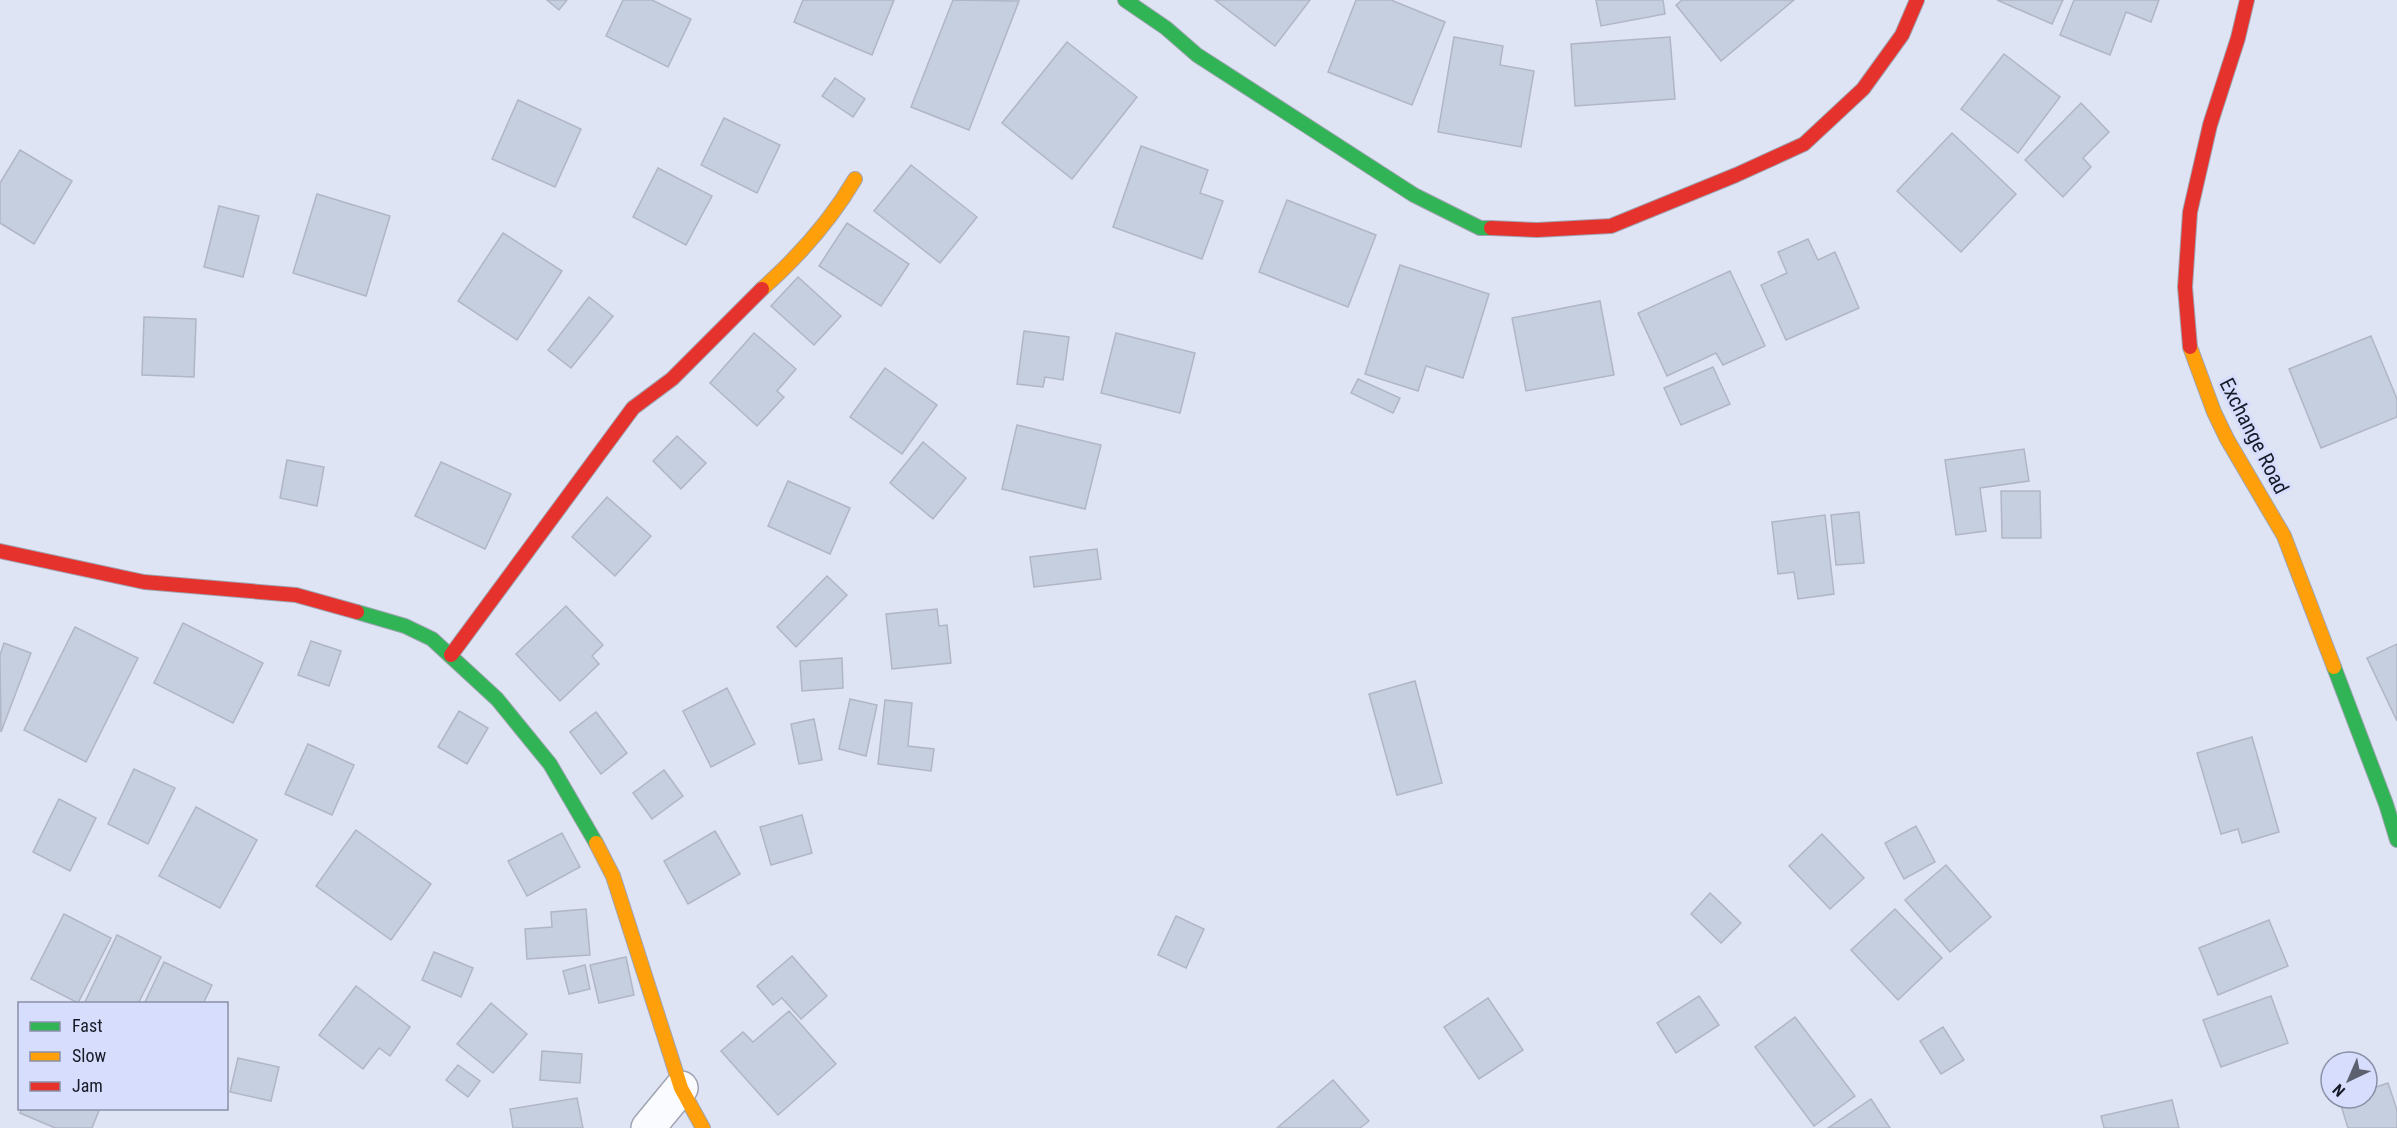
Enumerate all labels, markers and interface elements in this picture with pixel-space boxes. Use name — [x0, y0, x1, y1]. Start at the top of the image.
street label: Exchange Road — [2215, 374, 2293, 498]
legend — [18, 1002, 228, 1110]
text: Fast — [72, 1015, 103, 1036]
text: Slow — [72, 1045, 107, 1066]
north arrow — [2319, 1050, 2379, 1110]
text: Jam — [72, 1075, 103, 1096]
text: N — [2329, 1080, 2349, 1101]

